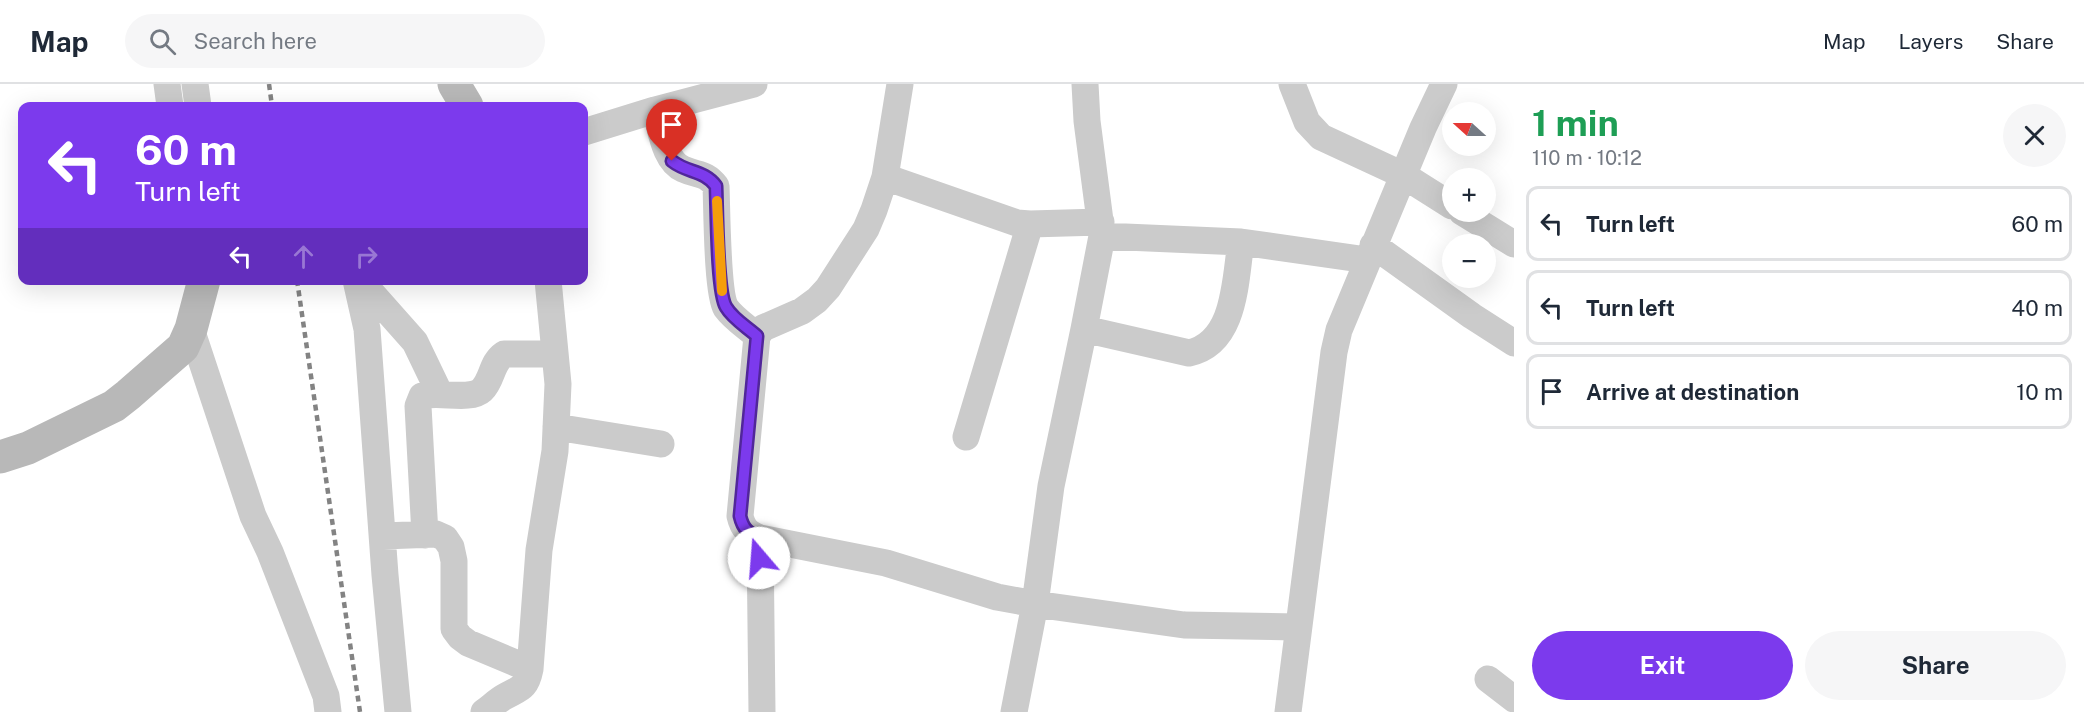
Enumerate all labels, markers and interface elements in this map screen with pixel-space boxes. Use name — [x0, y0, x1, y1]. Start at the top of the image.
search box — [125, 14, 545, 68]
text: Map — [30, 25, 89, 58]
icon: search — [146, 25, 179, 58]
text: Search here — [194, 28, 317, 54]
text: Map — [1823, 29, 1866, 54]
text: Layers — [1899, 29, 1963, 54]
text: Share — [1996, 29, 2054, 54]
pin — [646, 99, 697, 161]
north arrow — [1442, 102, 1496, 156]
map controls — [1442, 102, 1496, 288]
text: 1 min — [1532, 102, 1619, 144]
button: close — [2003, 104, 2066, 167]
icon: arrive — [655, 108, 688, 141]
text: 60 m — [135, 125, 237, 174]
icon: left — [36, 126, 114, 204]
text: 110 m · 10:12 — [1532, 146, 1642, 170]
button: + — [1442, 168, 1496, 222]
text: Turn left — [135, 175, 241, 207]
icon: left — [1535, 207, 1568, 240]
text: Turn left — [1586, 211, 1675, 237]
text: 60 m — [2012, 211, 2063, 237]
button: − — [1442, 234, 1496, 288]
icon: left — [224, 240, 257, 273]
icon: ahead — [287, 240, 320, 273]
icon: right — [350, 240, 383, 273]
icon: left — [1535, 291, 1568, 324]
text: Turn left — [1586, 295, 1675, 321]
text: 40 m — [2011, 295, 2063, 321]
icon: arrive — [1535, 375, 1568, 408]
text: Arrive at destination — [1586, 379, 1799, 405]
text: 10 m — [2016, 379, 2063, 405]
position arrow — [727, 526, 791, 590]
button: Exit — [1532, 631, 1793, 700]
button: Share — [1805, 631, 2066, 700]

